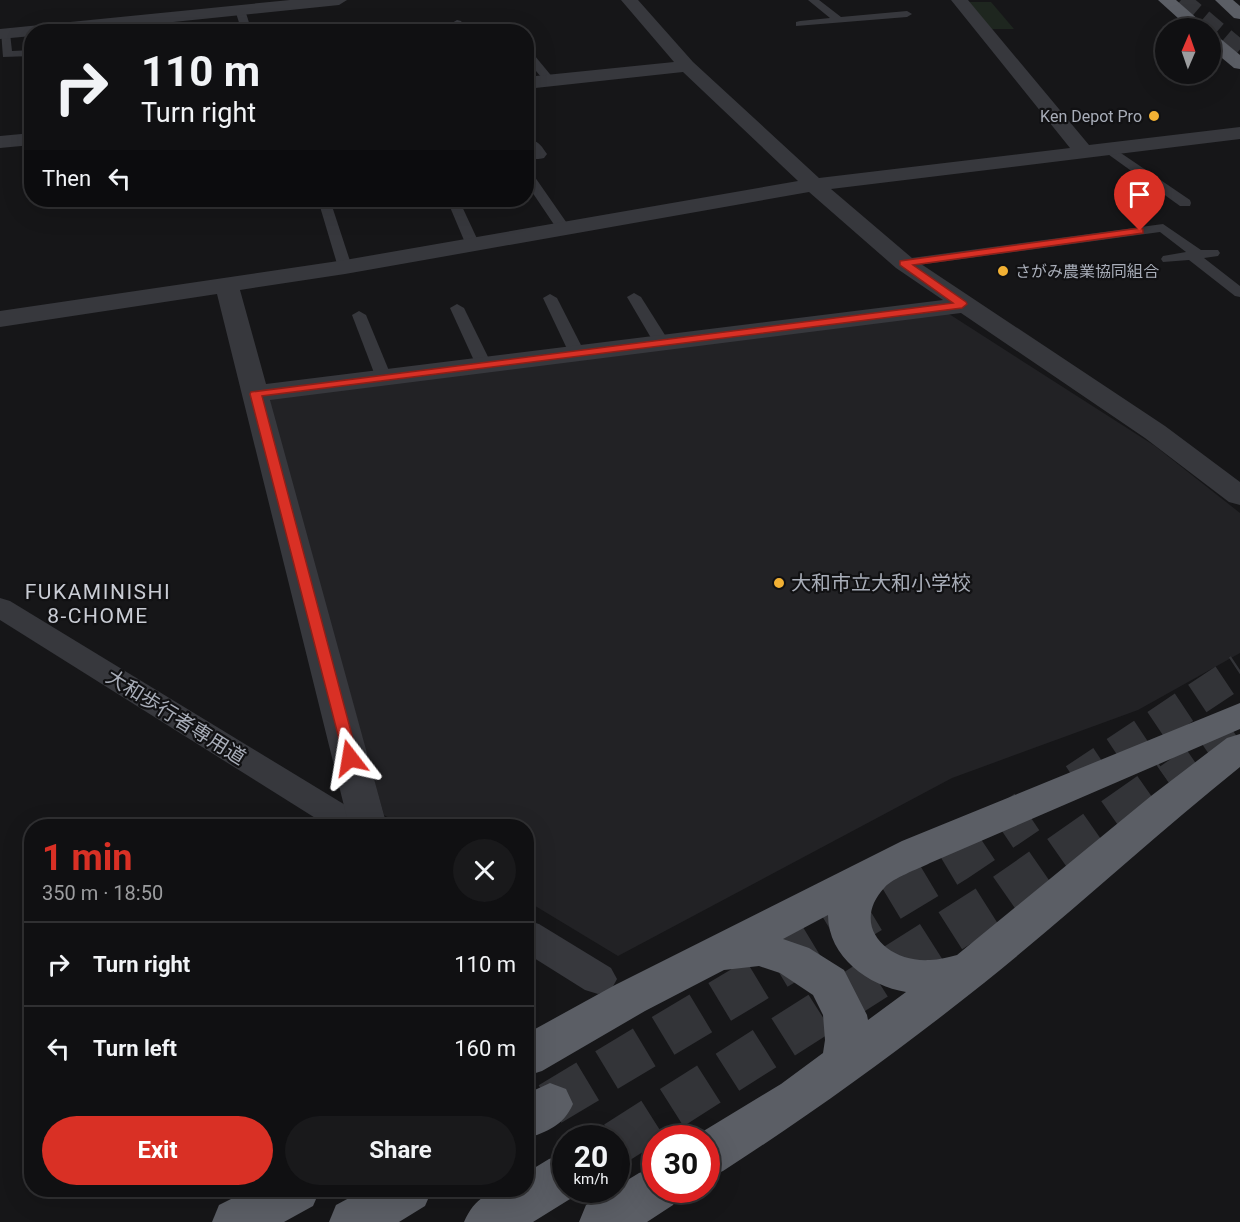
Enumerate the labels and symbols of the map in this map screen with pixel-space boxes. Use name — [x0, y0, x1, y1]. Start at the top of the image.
north arrow — [1155, 18, 1221, 84]
place label: Ken Depot Pro — [1040, 107, 1142, 126]
marker: Ken Depot Pro — [1147, 109, 1161, 123]
pin — [1114, 169, 1165, 231]
place label: さがみ農業協同組合 — [1015, 262, 1159, 281]
marker: さがみ農業協同組合 — [996, 264, 1010, 278]
place label: 大和市立大和小学校 — [791, 571, 971, 595]
marker: 大和市立大和小学校 — [772, 576, 786, 590]
district label: FUKAMINISHI 8-CHOME — [25, 580, 171, 628]
street label: 大和歩行者専用道 — [102, 664, 250, 770]
position arrow — [318, 726, 382, 790]
speed limit sign: 30 — [642, 1125, 720, 1203]

